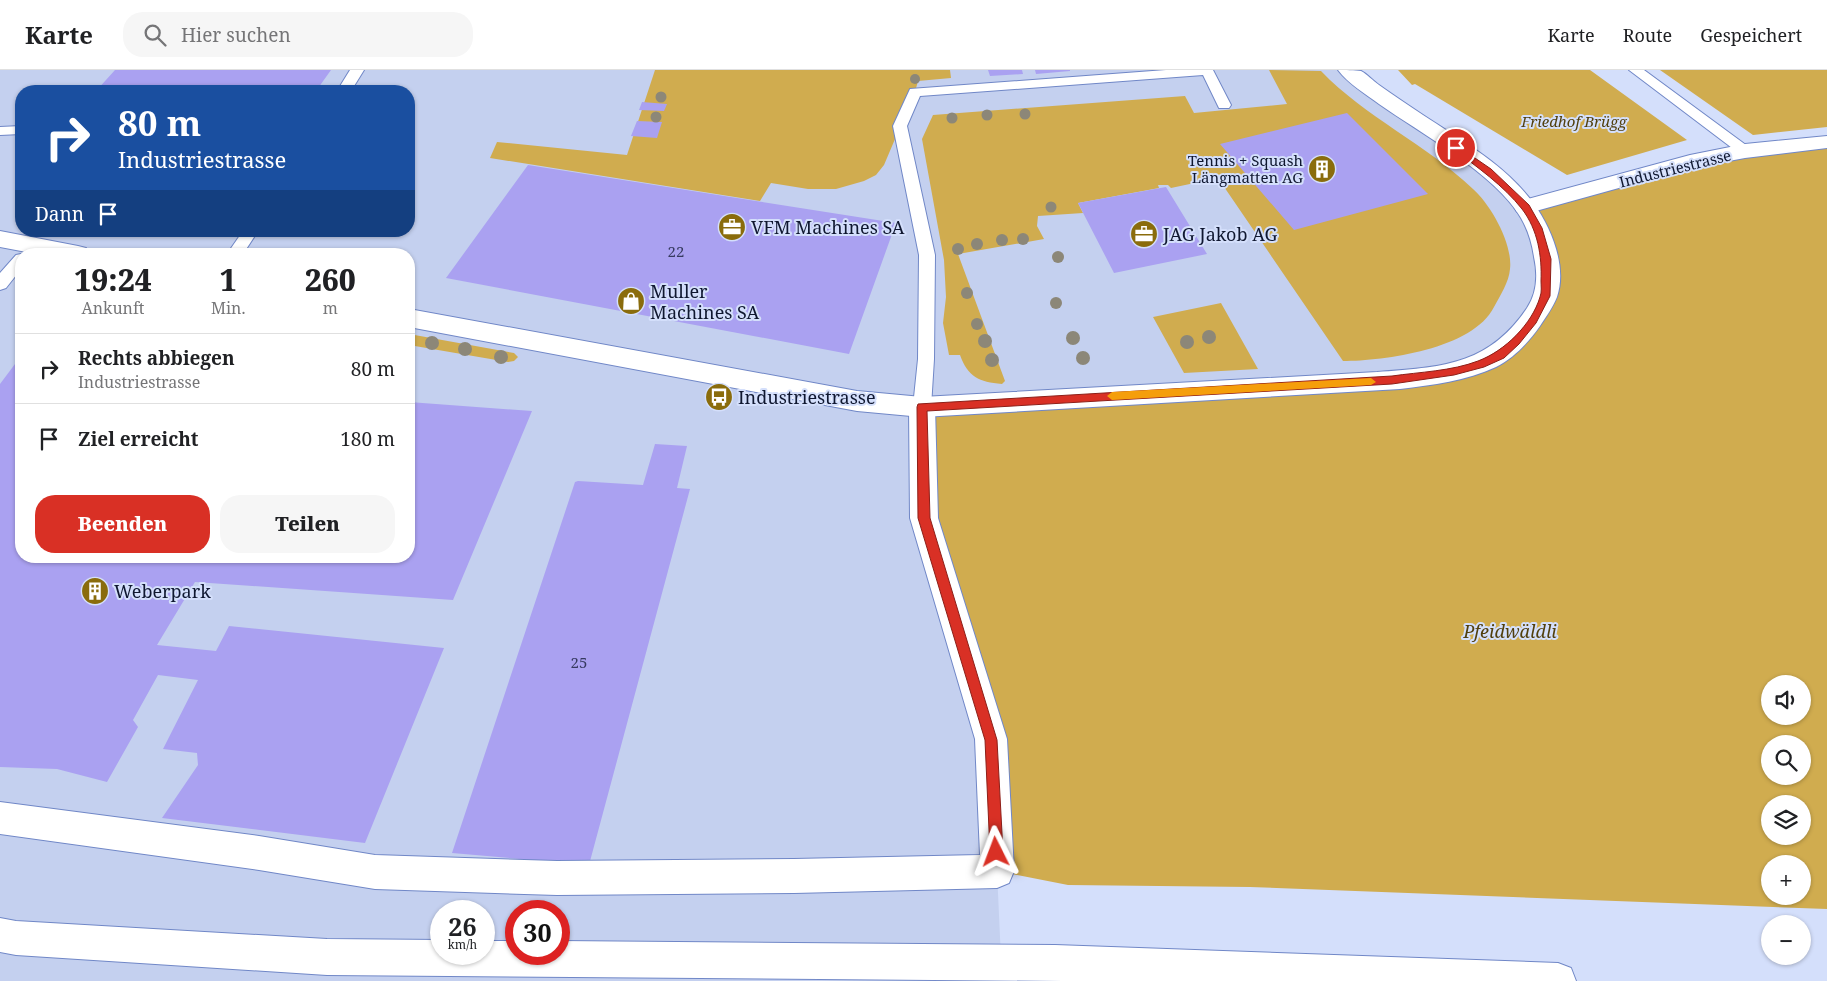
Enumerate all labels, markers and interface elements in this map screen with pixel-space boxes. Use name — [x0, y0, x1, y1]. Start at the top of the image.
search box — [123, 12, 473, 57]
text: Karte — [25, 18, 93, 51]
icon: search — [141, 21, 169, 49]
text: Hier suchen — [181, 22, 291, 48]
text: Karte — [1547, 23, 1595, 47]
text: Route — [1623, 23, 1672, 47]
text: Gespeichert — [1700, 23, 1802, 47]
text: 80 m — [118, 99, 201, 146]
icon: right — [35, 105, 100, 170]
park label: Friedhof Brügg — [1520, 111, 1627, 131]
pin — [1435, 127, 1477, 169]
icon: arrive — [1442, 134, 1470, 162]
text: Industriestrasse — [118, 144, 286, 174]
street label: Industriestrasse — [1617, 144, 1733, 192]
place label: Tennis + Squash Längmatten AG — [1188, 150, 1303, 187]
building icon: Tennis + Squash Längmatten AG — [1307, 154, 1337, 184]
icon: arrive — [94, 200, 122, 228]
text: Dann — [35, 201, 84, 227]
office icon: VFM Machines SA — [717, 212, 747, 242]
place label: VFM Machines SA — [751, 215, 905, 239]
office icon: JAG Jakob AG — [1129, 219, 1159, 249]
place label: JAG Jakob AG — [1162, 222, 1277, 246]
house number: 22 — [668, 241, 684, 261]
text: 19:24 — [74, 259, 152, 300]
text: 1 — [220, 259, 237, 300]
text: 260 — [305, 259, 356, 300]
place label: Muller Machines SA — [650, 279, 760, 324]
shop icon: Muller Machines SA — [616, 286, 646, 316]
text: Ankunft — [81, 297, 144, 319]
text: Min. — [211, 297, 245, 319]
text: m — [323, 297, 338, 319]
text: Rechts abbiegen — [78, 345, 235, 371]
icon: right — [35, 355, 63, 383]
text: 80 m — [351, 356, 395, 382]
text: Industriestrasse — [78, 371, 200, 393]
bus stop icon: Industriestrasse — [704, 382, 734, 412]
place label: Industriestrasse — [738, 385, 876, 409]
icon: arrive — [35, 425, 63, 453]
text: Ziel erreicht — [78, 426, 199, 452]
text: 180 m — [340, 426, 395, 452]
button: Beenden — [35, 495, 210, 553]
button: Teilen — [220, 495, 395, 553]
building icon: Weberpark — [80, 576, 110, 606]
place label: Weberpark — [114, 579, 211, 603]
park label: Pfeidwäldli — [1462, 619, 1557, 643]
house number: 25 — [571, 652, 587, 672]
map controls — [1761, 675, 1811, 965]
button: sound — [1761, 675, 1811, 725]
button: search — [1761, 735, 1811, 785]
button: layers — [1761, 795, 1811, 845]
position arrow — [969, 825, 1021, 877]
button: + — [1761, 855, 1811, 905]
speed limit sign: 30 — [505, 900, 570, 965]
text: 26 — [448, 909, 477, 943]
button: − — [1761, 915, 1811, 965]
text: km/h — [448, 936, 477, 953]

